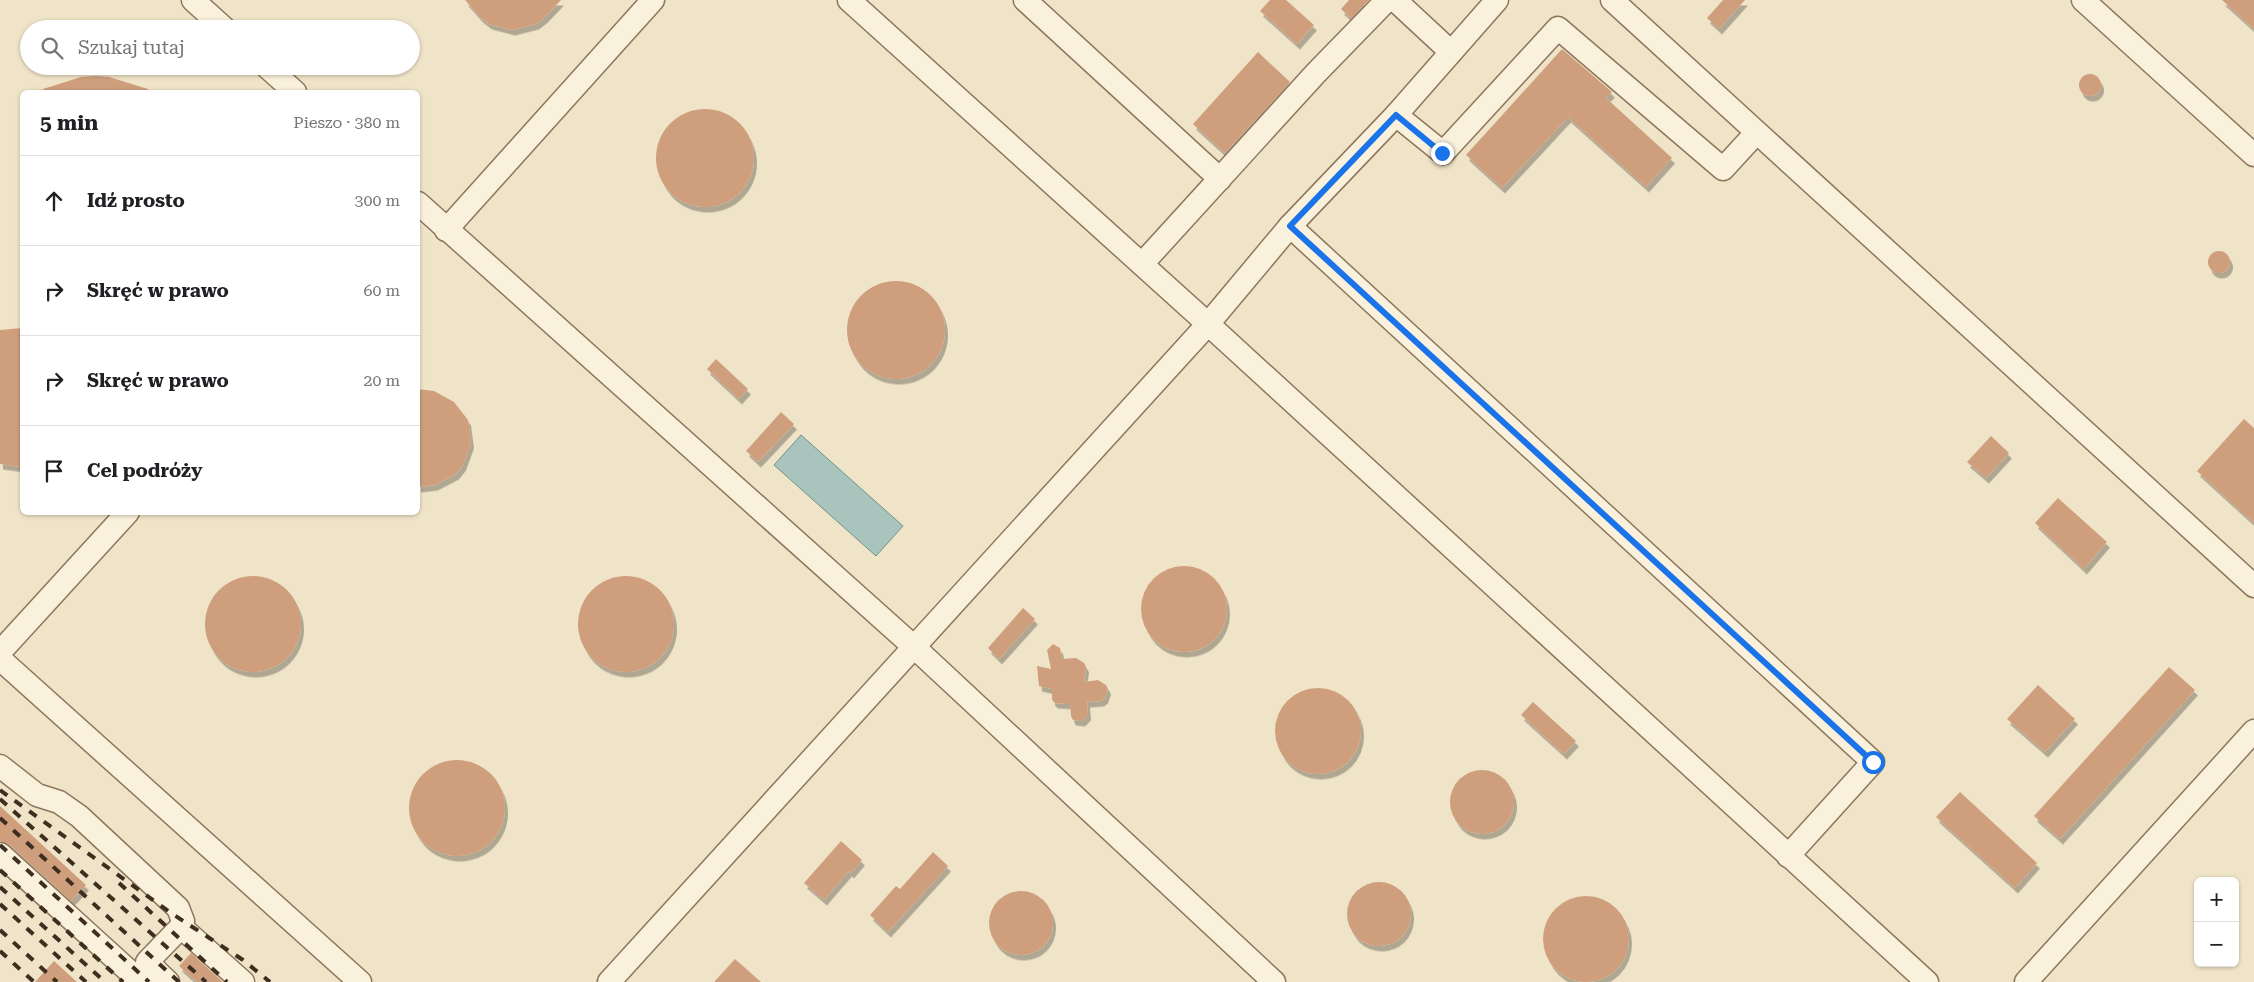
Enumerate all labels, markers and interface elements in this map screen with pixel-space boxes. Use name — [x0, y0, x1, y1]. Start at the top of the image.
search box — [20, 20, 420, 75]
icon: search — [38, 34, 66, 62]
text: Szukaj tutaj — [78, 36, 185, 59]
text: 5 min — [40, 111, 98, 135]
text: Pieszo · 380 m — [293, 113, 400, 132]
route end — [1431, 142, 1454, 165]
icon: ahead — [40, 187, 68, 215]
text: Idź prosto — [87, 189, 185, 212]
text: 300 m — [354, 191, 400, 210]
icon: right — [40, 277, 68, 305]
text: Skręć w prawo — [87, 279, 229, 302]
text: 60 m — [363, 281, 400, 300]
icon: right — [40, 367, 68, 395]
text: Skręć w prawo — [87, 369, 229, 392]
text: 20 m — [363, 371, 400, 390]
icon: arrive — [40, 457, 68, 485]
text: Cel podróży — [87, 459, 202, 482]
route start — [1862, 751, 1885, 774]
map controls — [2194, 877, 2239, 967]
button: + — [2194, 877, 2239, 922]
button: − — [2194, 922, 2239, 967]

